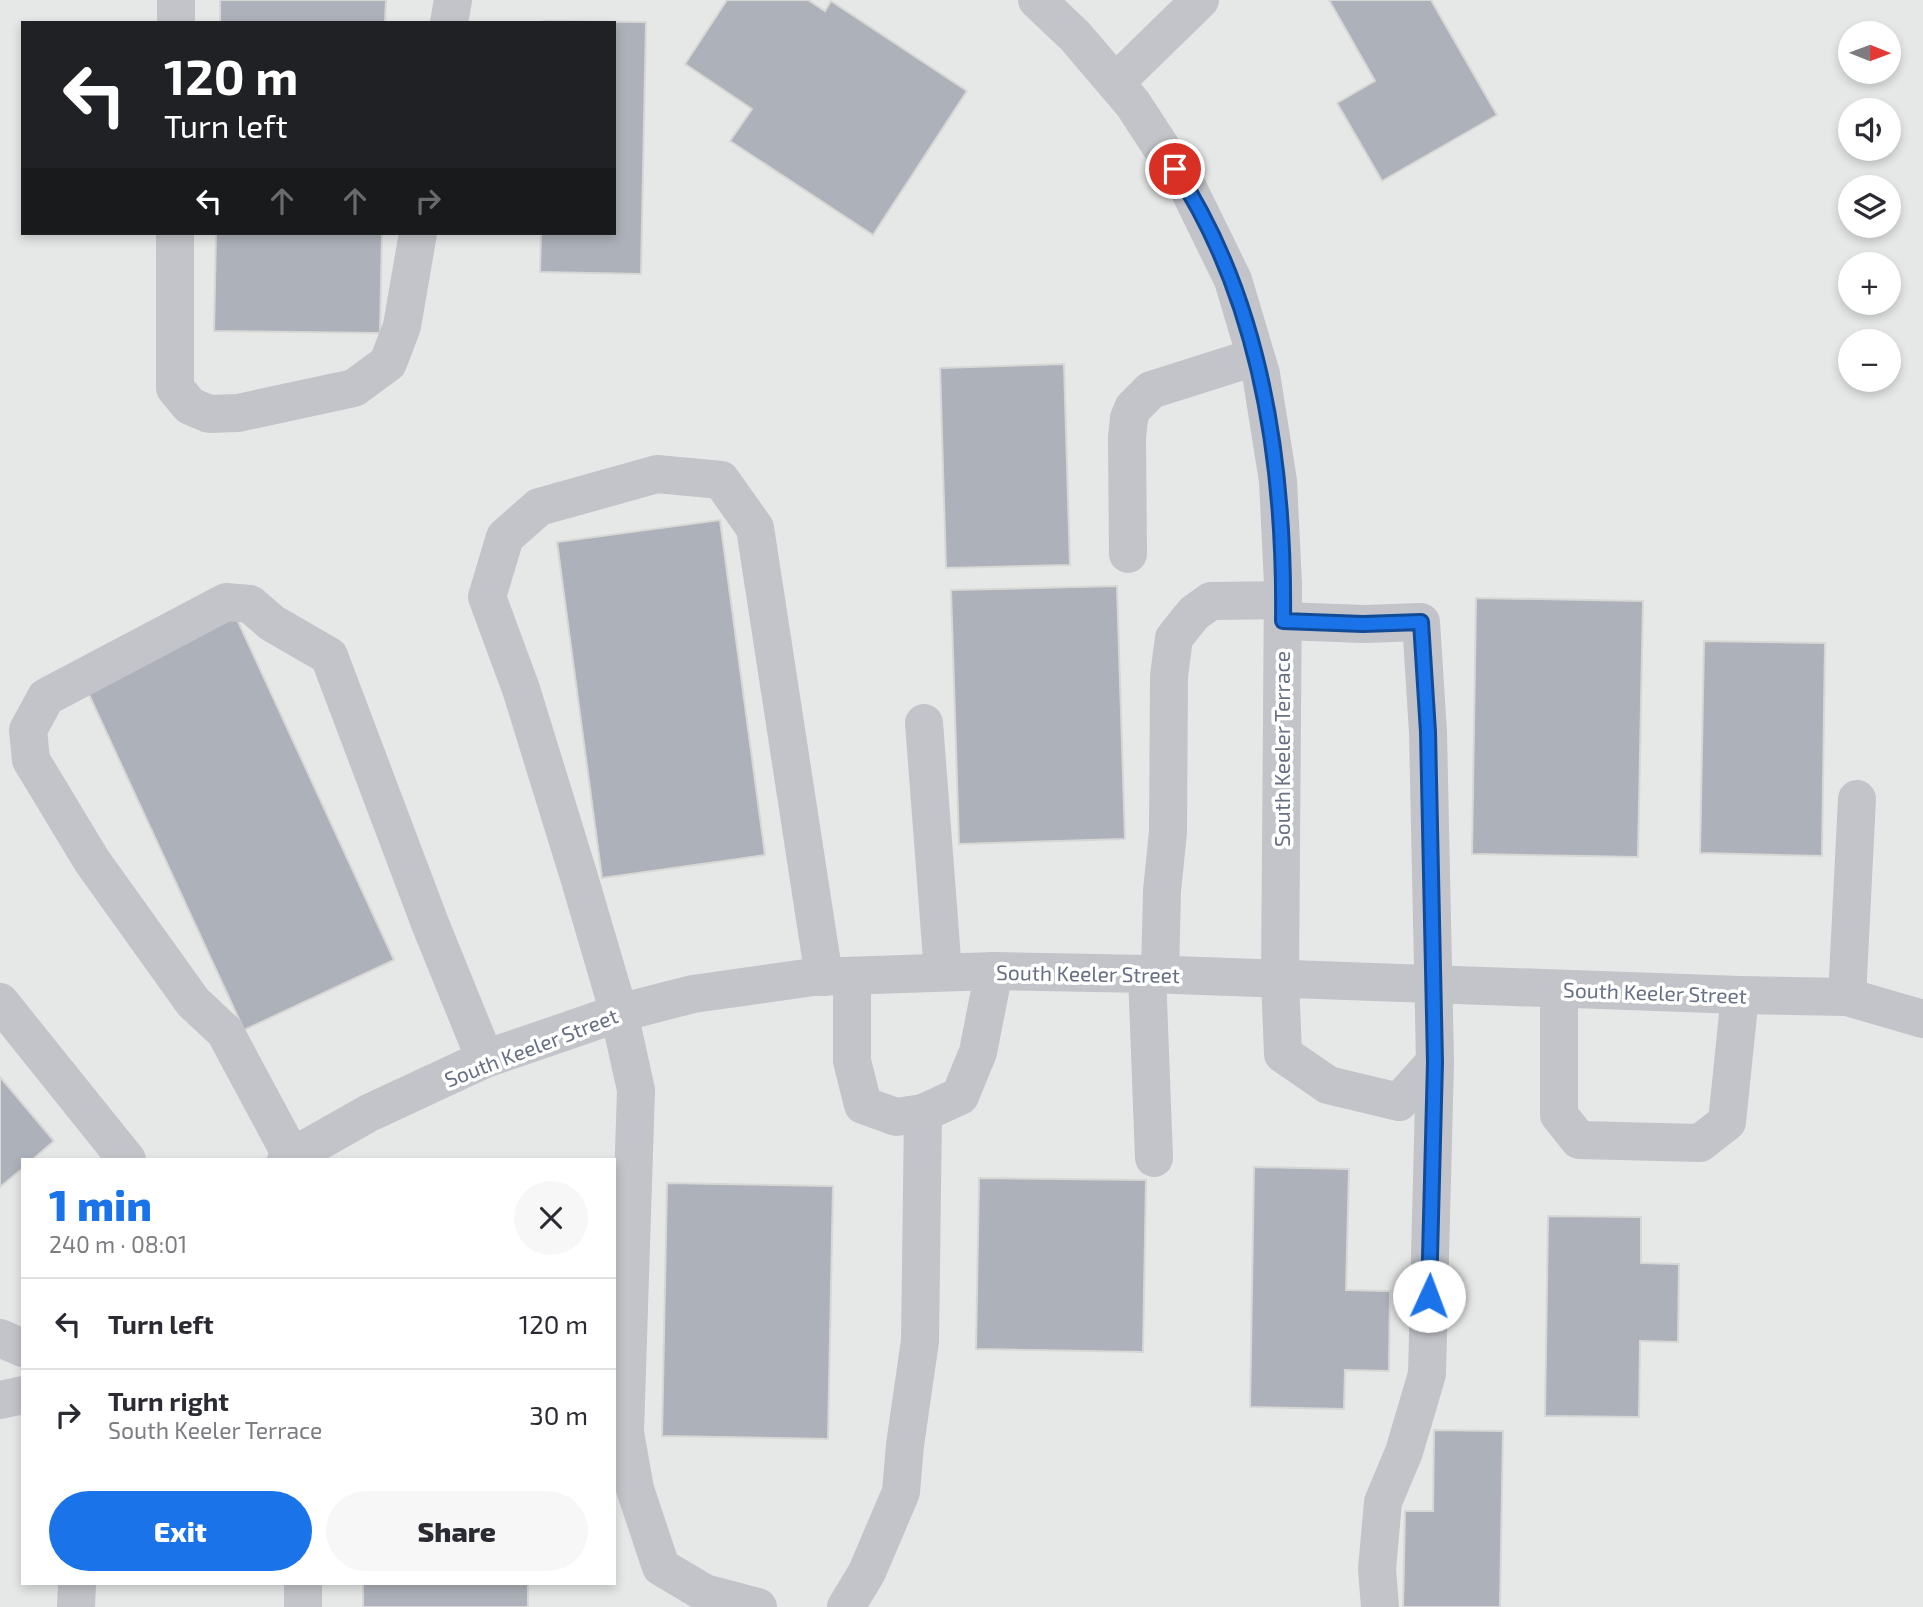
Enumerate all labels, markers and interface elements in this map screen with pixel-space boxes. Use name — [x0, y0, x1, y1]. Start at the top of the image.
north arrow — [1838, 21, 1900, 84]
map controls — [1838, 21, 1901, 392]
text: 120 m — [164, 46, 298, 105]
icon: left — [49, 49, 140, 140]
button: sound — [1838, 98, 1901, 161]
text: Turn left — [164, 106, 288, 144]
pin — [1145, 139, 1205, 199]
icon: arrive — [1156, 150, 1194, 188]
button: layers — [1838, 175, 1901, 238]
icon: left — [190, 182, 228, 220]
icon: ahead — [263, 182, 301, 220]
icon: ahead — [336, 182, 374, 220]
icon: right — [409, 182, 447, 220]
button: + — [1838, 252, 1901, 315]
button: − — [1838, 329, 1901, 392]
street label: South Keeler Terrace — [1269, 651, 1294, 847]
street label: South Keeler Street — [996, 959, 1180, 987]
street label: South Keeler Street — [1563, 976, 1747, 1008]
street label: South Keeler Street — [441, 1002, 621, 1092]
text: 1 min — [49, 1179, 152, 1229]
button: close — [514, 1181, 588, 1255]
text: 240 m · 08:01 — [49, 1230, 187, 1258]
position arrow — [1392, 1259, 1466, 1333]
icon: left — [49, 1305, 87, 1343]
text: Turn left — [108, 1308, 214, 1339]
text: 120 m — [519, 1308, 588, 1339]
text: Turn right — [108, 1385, 229, 1416]
icon: right — [49, 1396, 87, 1434]
text: 30 m — [529, 1399, 588, 1430]
text: South Keeler Terrace — [108, 1416, 322, 1444]
button: Exit — [49, 1491, 312, 1571]
button: Share — [326, 1491, 588, 1571]

